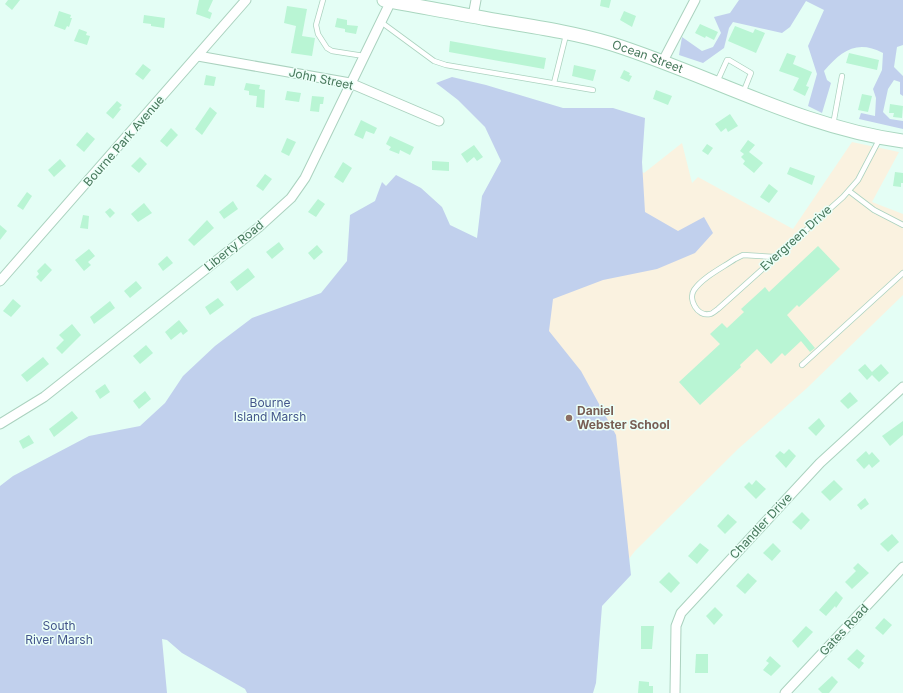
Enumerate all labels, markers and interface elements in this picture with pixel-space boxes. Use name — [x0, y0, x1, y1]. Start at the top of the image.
street label: Ocean Street — [610, 37, 685, 76]
street label: John Street — [288, 64, 355, 93]
street label: Bourne Park Avenue — [80, 92, 167, 189]
street label: Evergreen Drive — [757, 202, 834, 274]
street label: Liberty Road — [201, 217, 266, 274]
park label: Bourne Island Marsh — [234, 395, 306, 424]
place label: Daniel Webster School — [577, 403, 670, 432]
marker: Daniel Webster School — [564, 413, 574, 423]
street label: Chandler Drive — [726, 490, 795, 562]
street label: Gates Road — [816, 601, 871, 659]
park label: South River Marsh — [25, 618, 93, 647]

